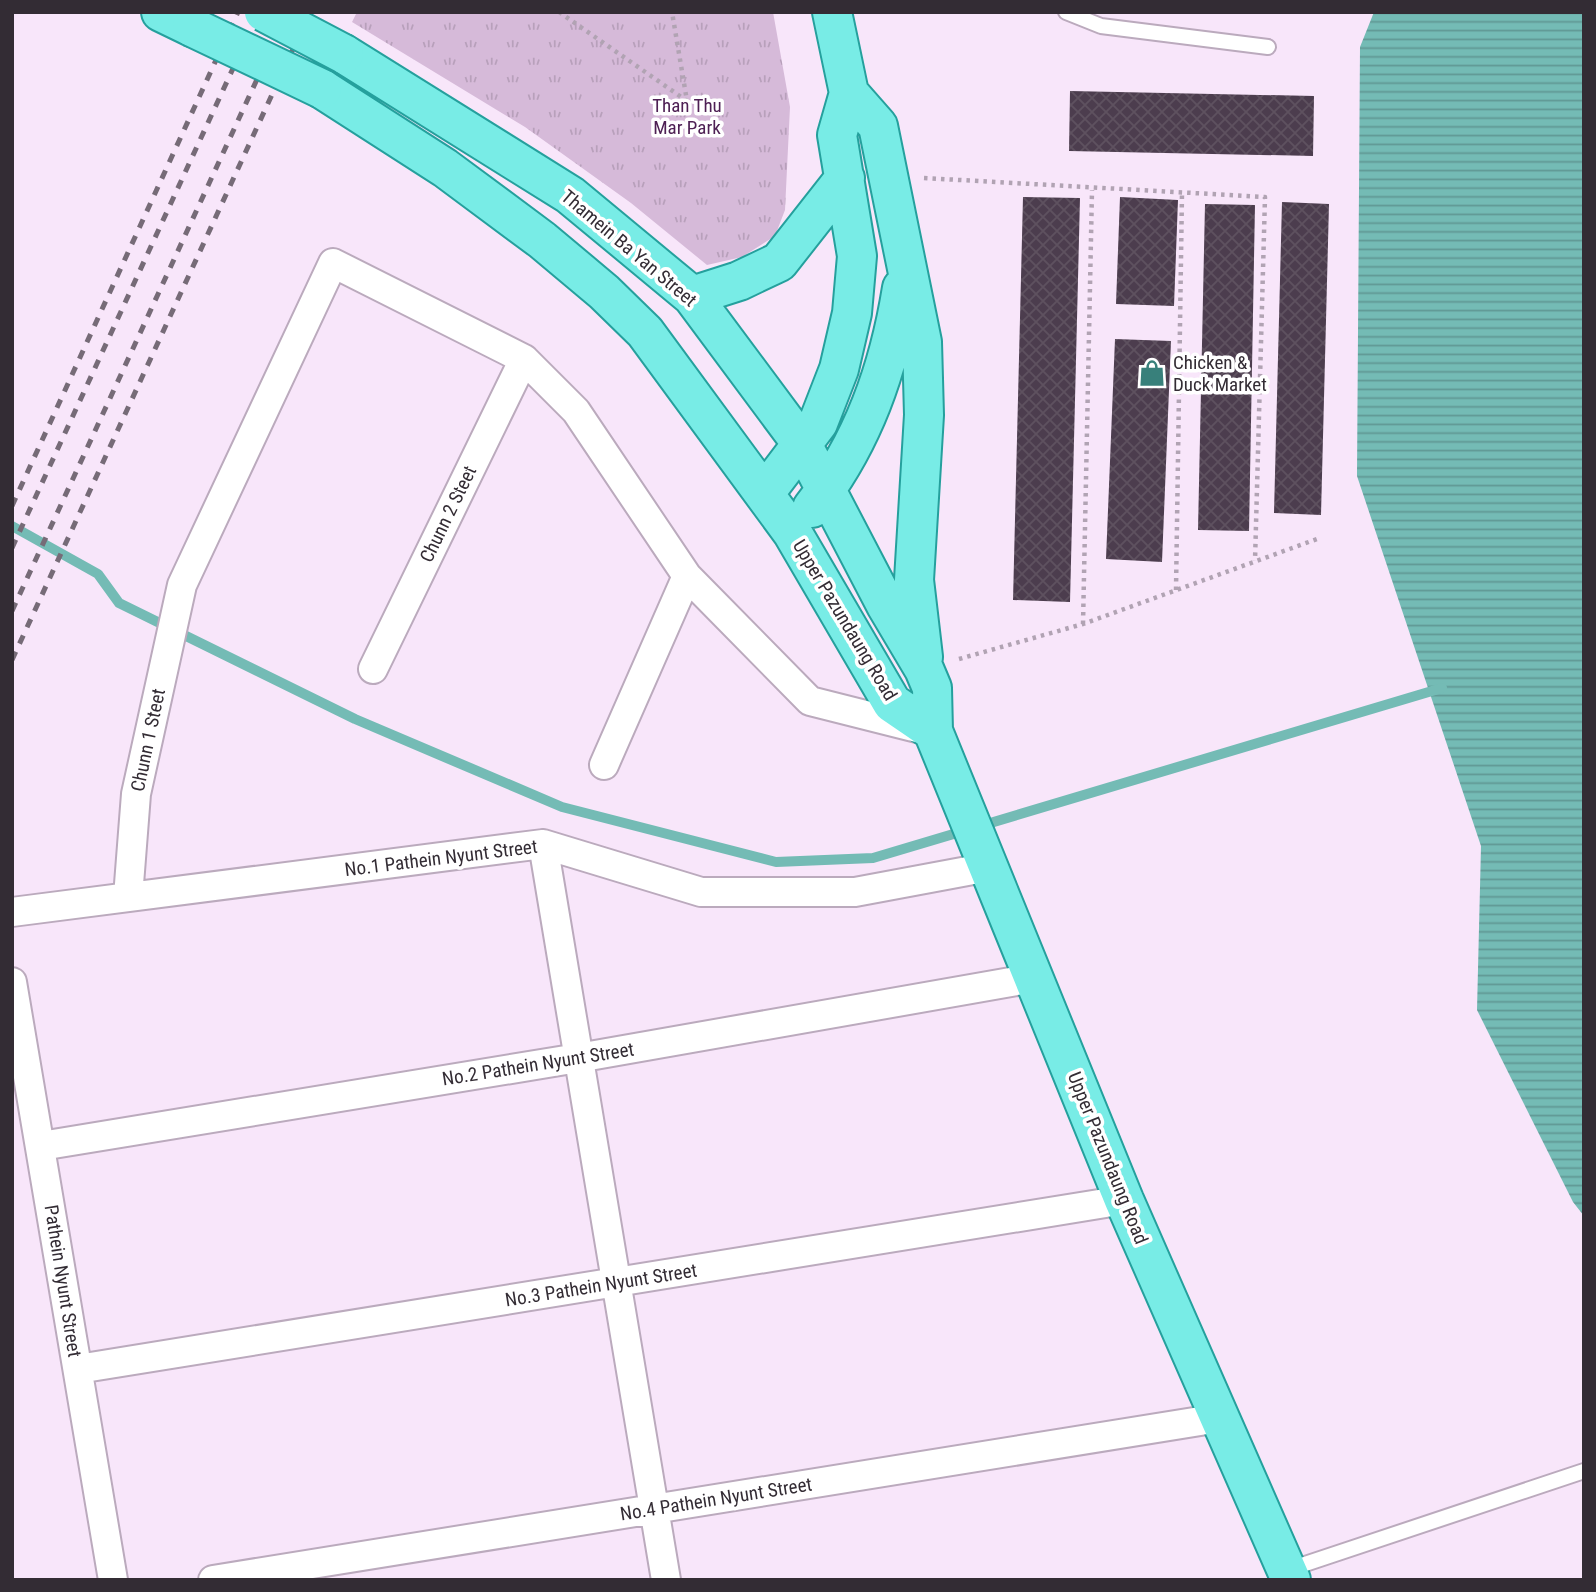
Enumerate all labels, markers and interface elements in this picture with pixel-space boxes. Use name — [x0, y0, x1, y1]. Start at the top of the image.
park label: Than Thu Mar Park — [652, 94, 722, 139]
street label: Thamein Ba Yan Street — [557, 185, 701, 311]
place label: Chicken & Duck Market — [1173, 351, 1267, 396]
shop icon: Chicken & Duck Market — [1137, 358, 1167, 388]
street label: Chunn 2 Steet — [415, 462, 481, 566]
street label: Upper Pazundaung Road — [788, 535, 902, 705]
street label: Chunn 1 Steet — [126, 686, 170, 794]
street label: No.1 Pathein Nyunt Street — [343, 835, 539, 881]
street label: No.2 Pathein Nyunt Street — [440, 1037, 636, 1091]
street label: Upper Pazundaung Road — [1063, 1069, 1153, 1247]
street label: Pathein Nyunt Street — [40, 1203, 86, 1359]
street label: No.3 Pathein Nyunt Street — [503, 1258, 699, 1312]
street label: No.4 Pathein Nyunt Street — [618, 1472, 814, 1526]

